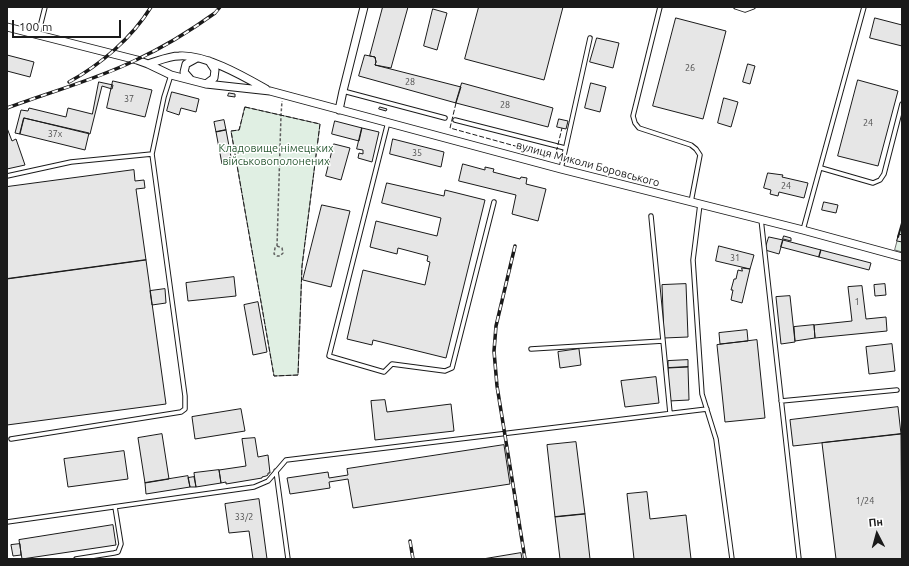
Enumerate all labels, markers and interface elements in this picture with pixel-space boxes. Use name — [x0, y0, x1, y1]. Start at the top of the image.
scale bar — [14, 12, 123, 38]
text: 100 m — [19, 20, 52, 33]
house number: 26 — [685, 63, 695, 73]
house number: 28 — [405, 77, 415, 87]
house number: 37 — [124, 94, 134, 104]
house number: 28 — [500, 100, 510, 110]
house number: 24 — [863, 118, 873, 128]
house number: 37х — [48, 129, 62, 139]
street label: вулиця Миколи Боровського — [515, 138, 661, 190]
park label: Кладовище німецьких військовополонених — [218, 141, 334, 167]
house number: 35 — [412, 148, 422, 158]
house number: 24 — [781, 181, 791, 191]
house number: 31 — [730, 253, 740, 263]
house number: 1 — [854, 297, 860, 307]
house number: 1/24 — [856, 496, 874, 506]
house number: 33/2 — [235, 512, 253, 522]
north arrow — [857, 514, 897, 554]
text: Пн — [868, 515, 884, 529]

